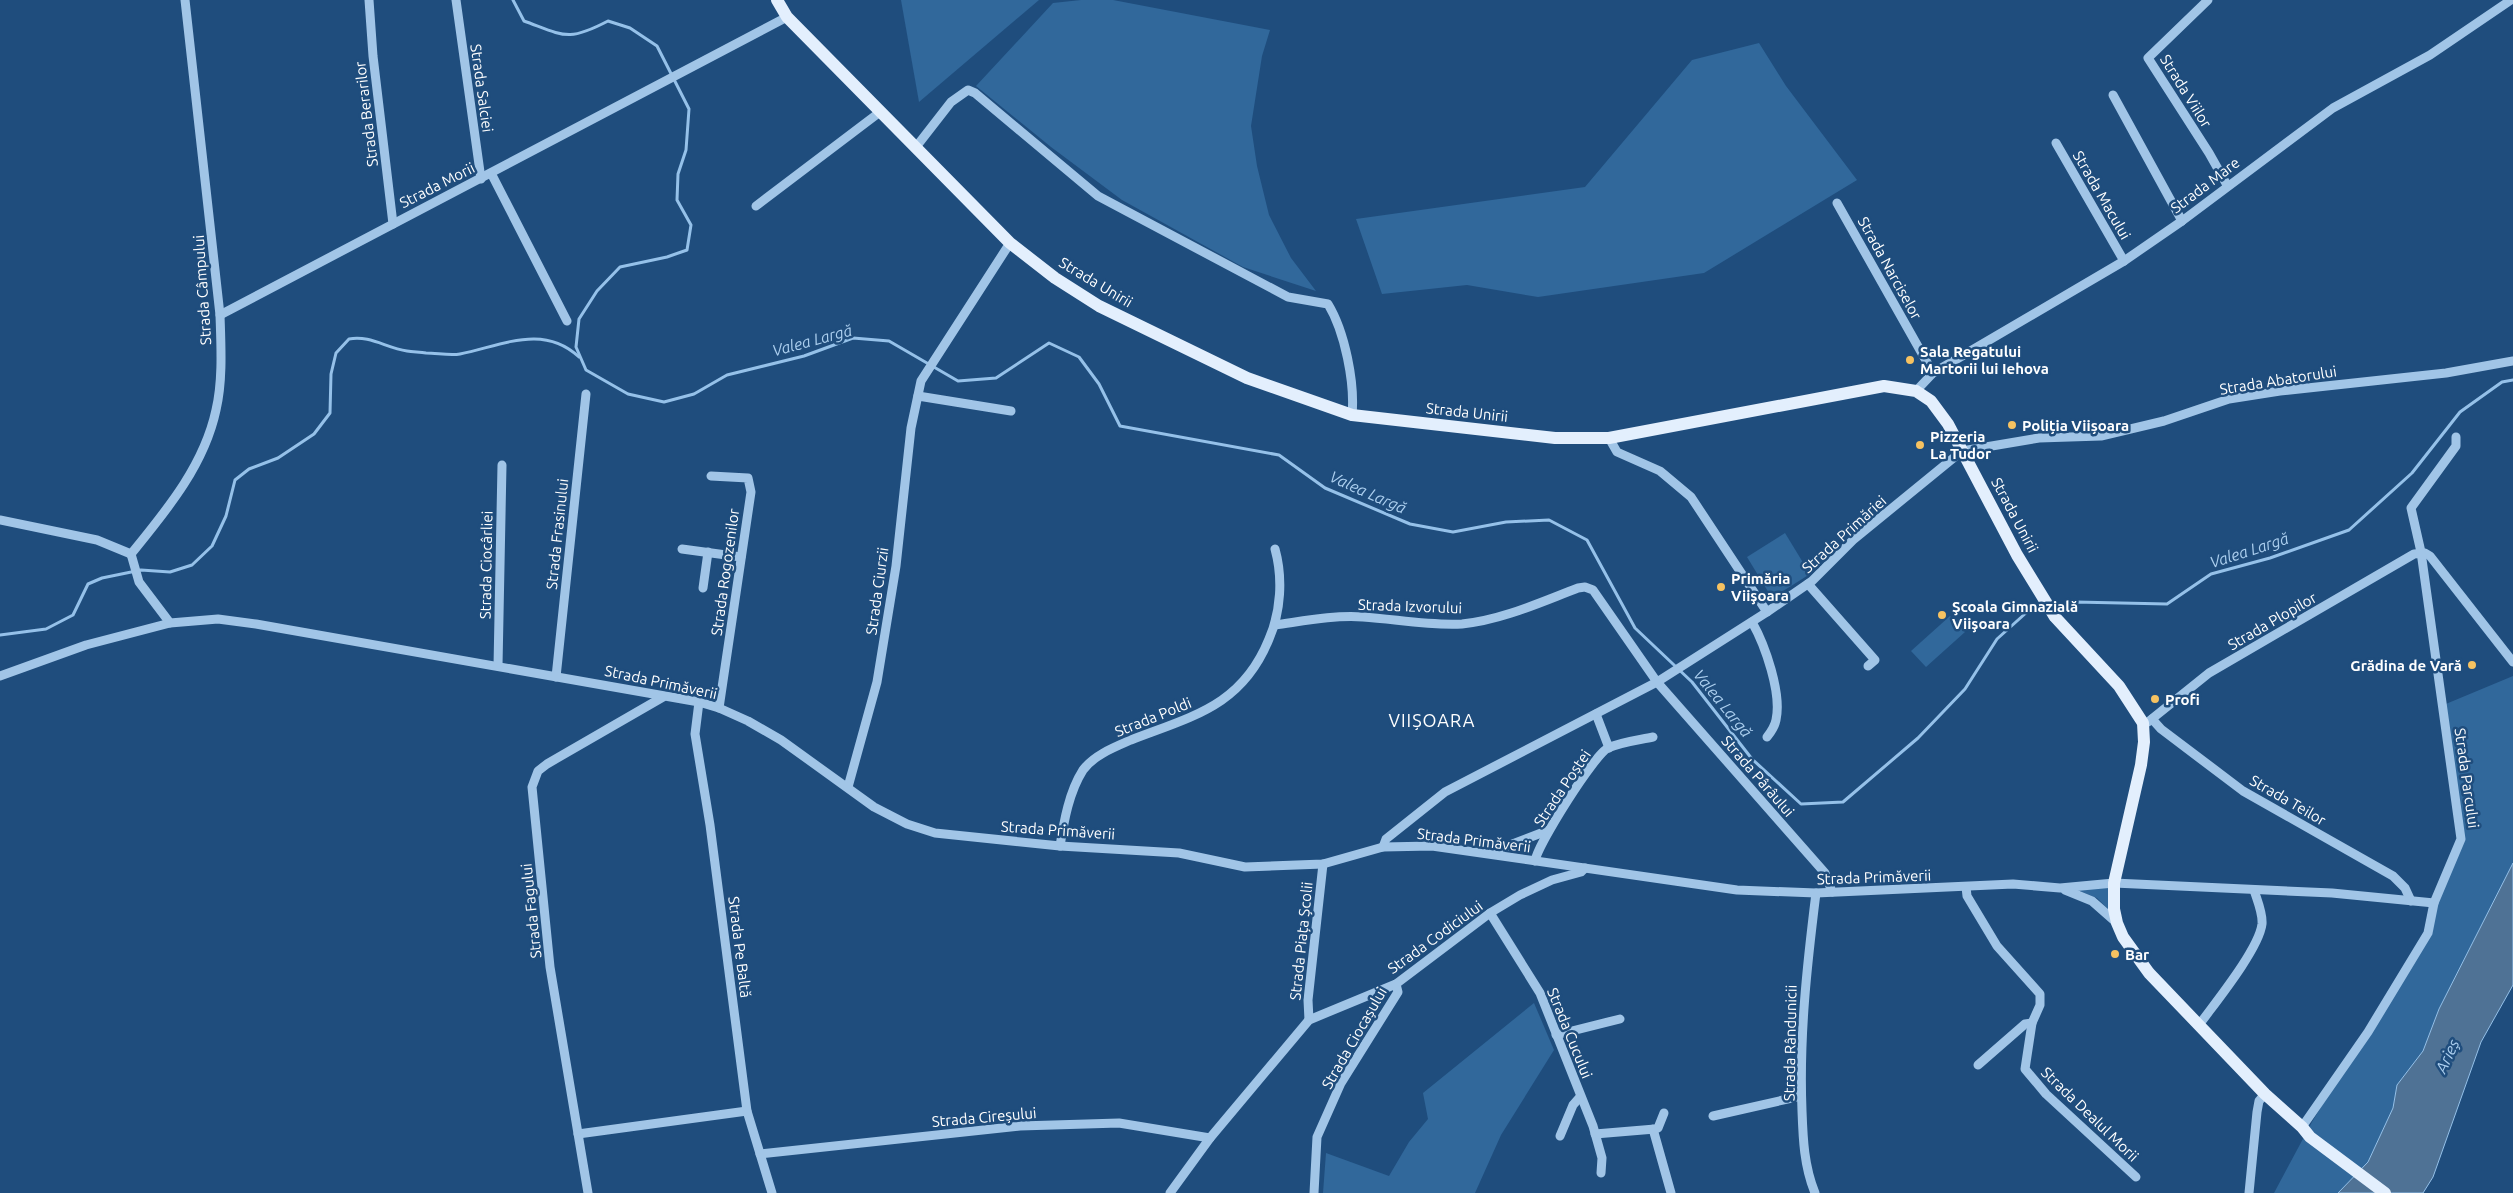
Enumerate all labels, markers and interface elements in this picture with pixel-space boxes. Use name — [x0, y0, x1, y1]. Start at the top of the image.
street label: Strada Salciei — [467, 43, 497, 133]
street label: Strada Viilor — [2157, 51, 2215, 131]
street label: Strada Berarilor — [351, 60, 381, 168]
street label: Strada Macului — [2070, 148, 2134, 242]
street label: Strada Mare — [2167, 154, 2243, 216]
street label: Strada Morii — [397, 159, 477, 211]
street label: Strada Narciselor — [1855, 214, 1925, 323]
street label: Strada Câmpului — [190, 234, 214, 346]
street label: Strada Unirii — [1056, 253, 1136, 311]
water label: Valea Largă — [770, 321, 854, 359]
place label: Sala Regatului Martorii lui Iehova — [1920, 343, 2049, 377]
marker: Sala Regatului Martorii lui Iehova — [1904, 354, 1916, 366]
street label: Strada Abatorului — [2218, 362, 2338, 398]
street label: Strada Unirii — [1425, 399, 1509, 425]
place label: Poliția Viișoara — [2022, 417, 2129, 434]
marker: Poliția Viișoara — [2006, 419, 2018, 431]
place label: Pizzeria La Tudor — [1930, 428, 1992, 462]
marker: Pizzeria La Tudor — [1914, 439, 1926, 451]
water label: Valea Largă — [1327, 467, 1409, 517]
street label: Strada Unirii — [1988, 475, 2042, 555]
street label: Strada Frasinului — [543, 478, 571, 590]
street label: Strada Primăriei — [1798, 492, 1890, 576]
street label: Strada Rogozenilor — [708, 507, 742, 637]
street label: Strada Ciocârliei — [477, 511, 495, 619]
water label: Valea Largă — [2207, 529, 2291, 571]
street label: Strada Ciurzii — [862, 546, 892, 636]
place label: Primăria Viişoara — [1731, 570, 1790, 605]
marker: Primăria Viişoara — [1715, 581, 1727, 593]
street label: Strada Plopilor — [2225, 589, 2320, 653]
street label: Strada Izvorului — [1358, 596, 1462, 616]
place label: Şcoala Gimnazială Viişoara — [1952, 598, 2078, 633]
marker: Şcoala Gimnazială Viişoara — [1936, 609, 1948, 621]
place label: Grădina de Vară — [2350, 657, 2462, 674]
marker: Grădina de Vară — [2466, 659, 2478, 671]
street label: Strada Primăverii — [603, 662, 719, 702]
water label: Valea Largă — [1690, 666, 1756, 741]
place label: Profi — [2165, 691, 2200, 708]
marker: Profi — [2149, 693, 2161, 705]
street label: Strada Poldi — [1112, 694, 1194, 740]
district label: VIIȘOARA — [1388, 710, 1476, 730]
street label: Strada Parcului — [2452, 727, 2482, 829]
street label: Strada Pârâului — [1718, 732, 1798, 820]
street label: Strada Poștei — [1530, 746, 1594, 830]
street label: Strada Teilor — [2247, 771, 2329, 829]
street label: Strada Primăverii — [1000, 818, 1116, 842]
street label: Strada Primăverii — [1416, 825, 1532, 855]
street label: Strada Fagului — [518, 863, 544, 959]
street label: Strada Primăverii — [1816, 867, 1932, 887]
street label: Strada Piața Școlii — [1286, 881, 1316, 1001]
street label: Strada Pe Baltă — [725, 895, 755, 999]
street label: Strada Codiciului — [1384, 897, 1486, 977]
place label: Bar — [2125, 946, 2150, 963]
marker: Bar — [2109, 948, 2121, 960]
street label: Strada Ciocașului — [1318, 984, 1390, 1092]
street label: Strada Cucului — [1544, 985, 1596, 1081]
street label: Strada Rândunicii — [1780, 985, 1800, 1101]
water label: Arieș — [2431, 1036, 2463, 1077]
street label: Strada Dealul Morii — [2038, 1063, 2142, 1165]
street label: Strada Cireșului — [931, 1104, 1037, 1130]

